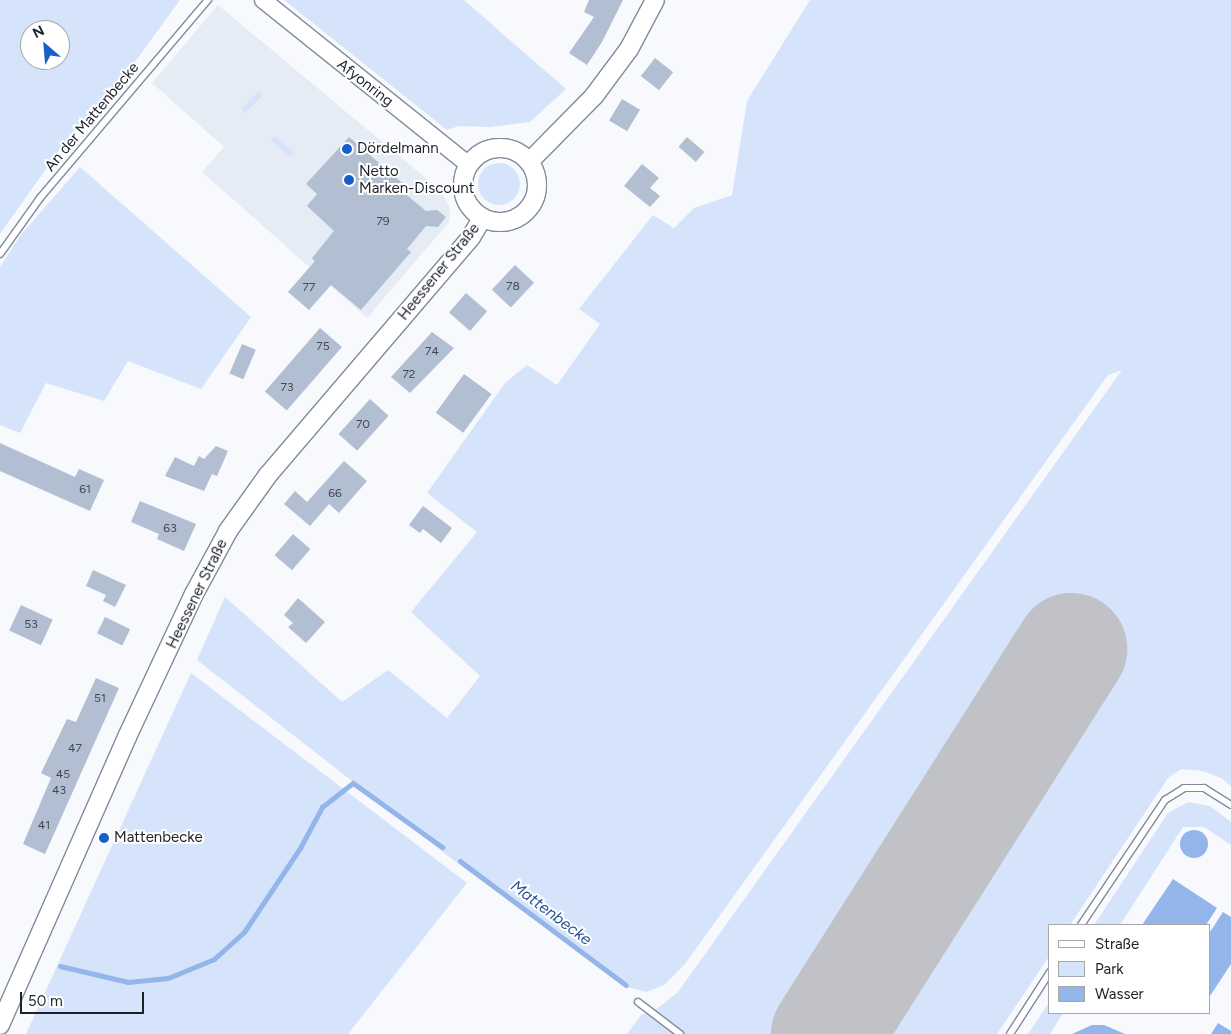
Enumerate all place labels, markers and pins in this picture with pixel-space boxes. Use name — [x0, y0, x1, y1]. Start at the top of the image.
place label: Dördelmann — [357, 140, 439, 158]
marker: Dördelmann — [341, 143, 353, 155]
place label: Netto Marken-Discount — [359, 162, 474, 197]
marker: Netto Marken-Discount — [343, 174, 355, 186]
place label: Mattenbecke — [114, 829, 203, 847]
marker: Mattenbecke — [98, 832, 110, 844]

